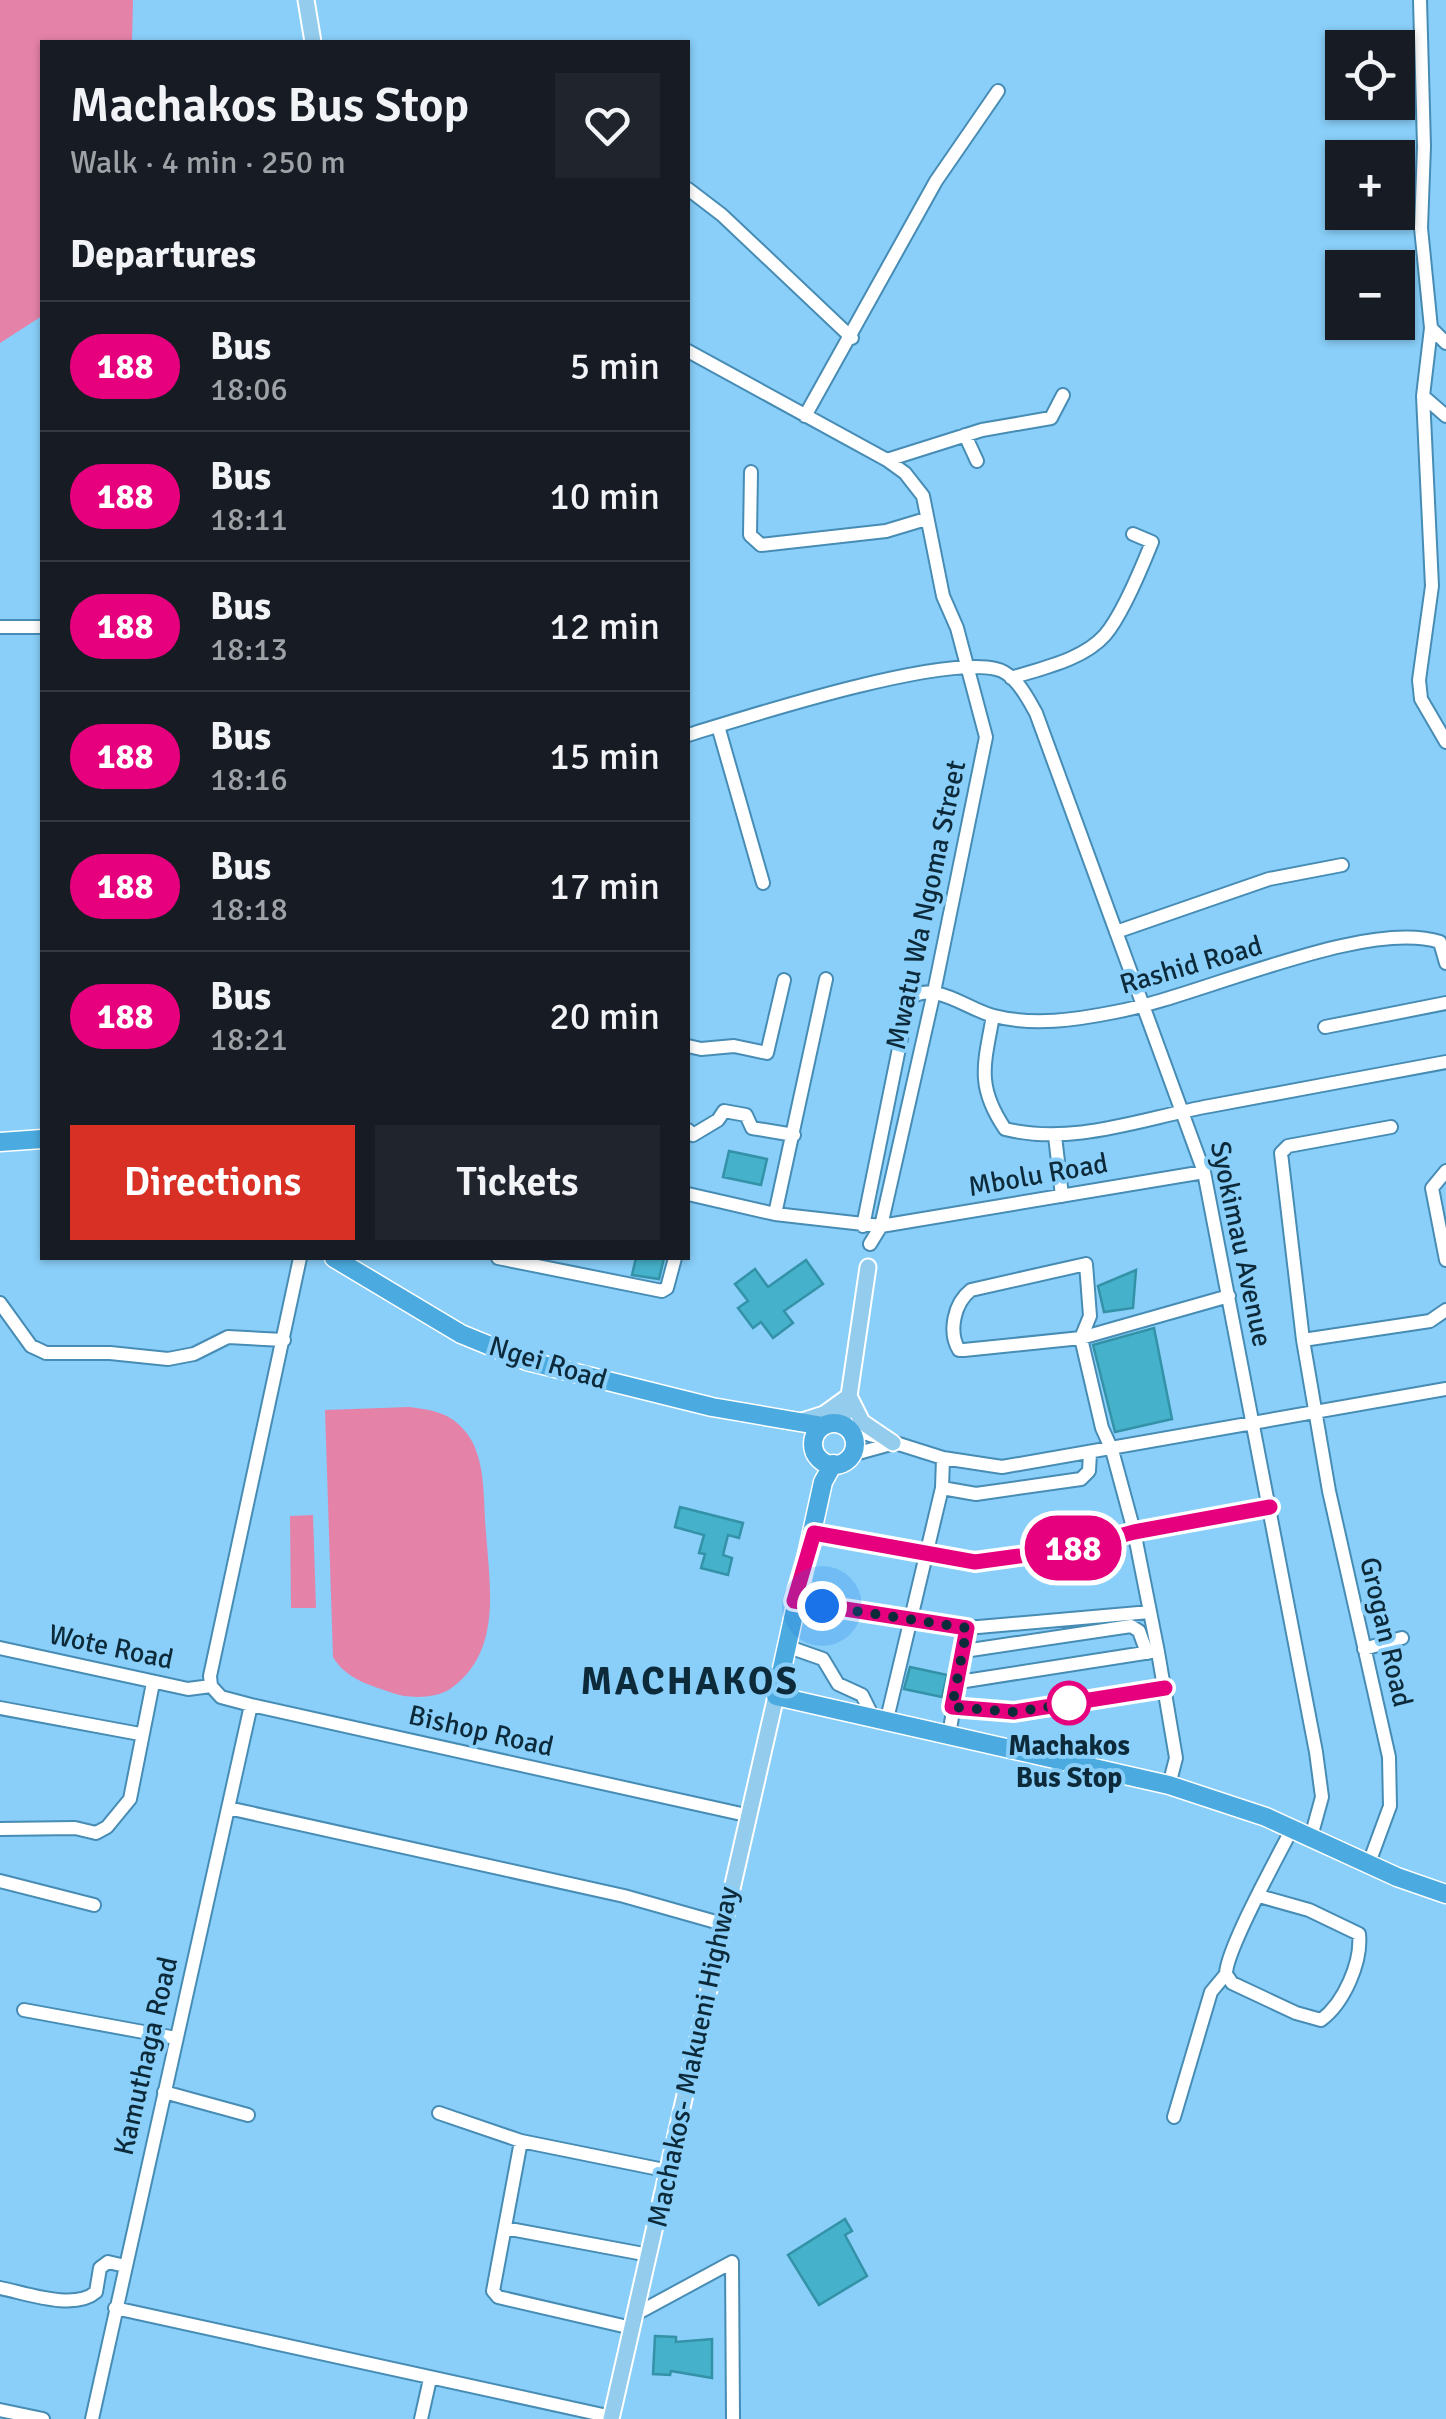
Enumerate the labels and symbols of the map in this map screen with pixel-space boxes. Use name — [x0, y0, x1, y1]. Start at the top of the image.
street label: Mwatu Wa Ngoma Street — [879, 757, 973, 1053]
street label: Rashid Road — [1116, 928, 1266, 1002]
street label: Syokimau Avenue — [1203, 1138, 1279, 1350]
street label: Mbolu Road — [965, 1146, 1111, 1204]
street label: Ngei Road — [485, 1329, 611, 1397]
line badge: 188 — [1016, 1516, 1130, 1580]
street label: Grogan Road — [1352, 1554, 1420, 1710]
your location — [797, 1581, 847, 1631]
street label: Wote Road — [46, 1617, 176, 1677]
district label: MACHAKOS — [581, 1658, 799, 1705]
marker: Machakos Bus Stop — [1048, 1682, 1090, 1724]
street label: Bishop Road — [405, 1698, 557, 1764]
place label: Machakos Bus Stop — [1008, 1729, 1130, 1795]
street label: Machakos- Makueni Highway — [640, 1884, 746, 2230]
street label: Kamuthaga Road — [107, 1953, 185, 2159]

